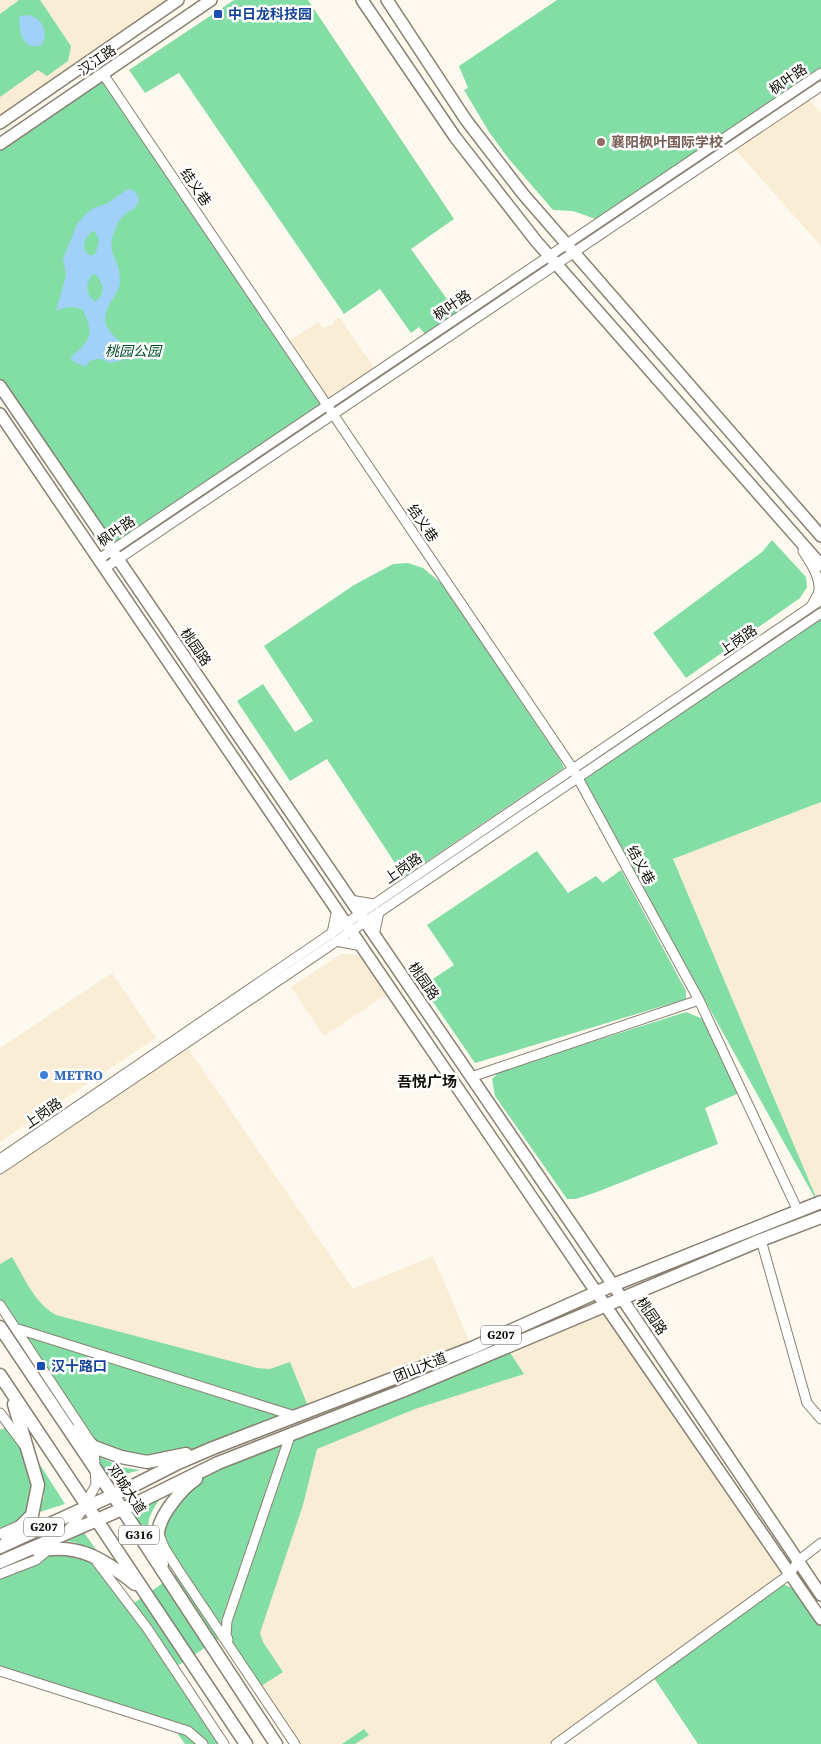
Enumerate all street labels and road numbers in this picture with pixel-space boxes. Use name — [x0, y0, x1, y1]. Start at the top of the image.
street label: 汉江路 — [74, 40, 120, 80]
street label: 枫叶路 — [765, 59, 811, 99]
street label: 结义巷 — [176, 164, 216, 210]
street label: 枫叶路 — [429, 285, 475, 325]
street label: 结义巷 — [403, 500, 443, 546]
street label: 枫叶路 — [93, 511, 139, 551]
street label: 上岗路 — [715, 620, 761, 660]
street label: 桃园路 — [176, 624, 216, 670]
street label: 结义巷 — [622, 842, 660, 888]
street label: 上岗路 — [380, 848, 426, 888]
street label: 桃园路 — [404, 958, 444, 1004]
street label: 上岗路 — [20, 1093, 66, 1133]
street label: 桃园路 — [632, 1293, 672, 1339]
road number: G207 — [481, 1326, 521, 1344]
street label: 团山大道 — [390, 1347, 450, 1387]
street label: 邓城大道 — [103, 1460, 151, 1518]
road number: G207 — [24, 1518, 64, 1536]
road number: G316 — [119, 1526, 159, 1544]

